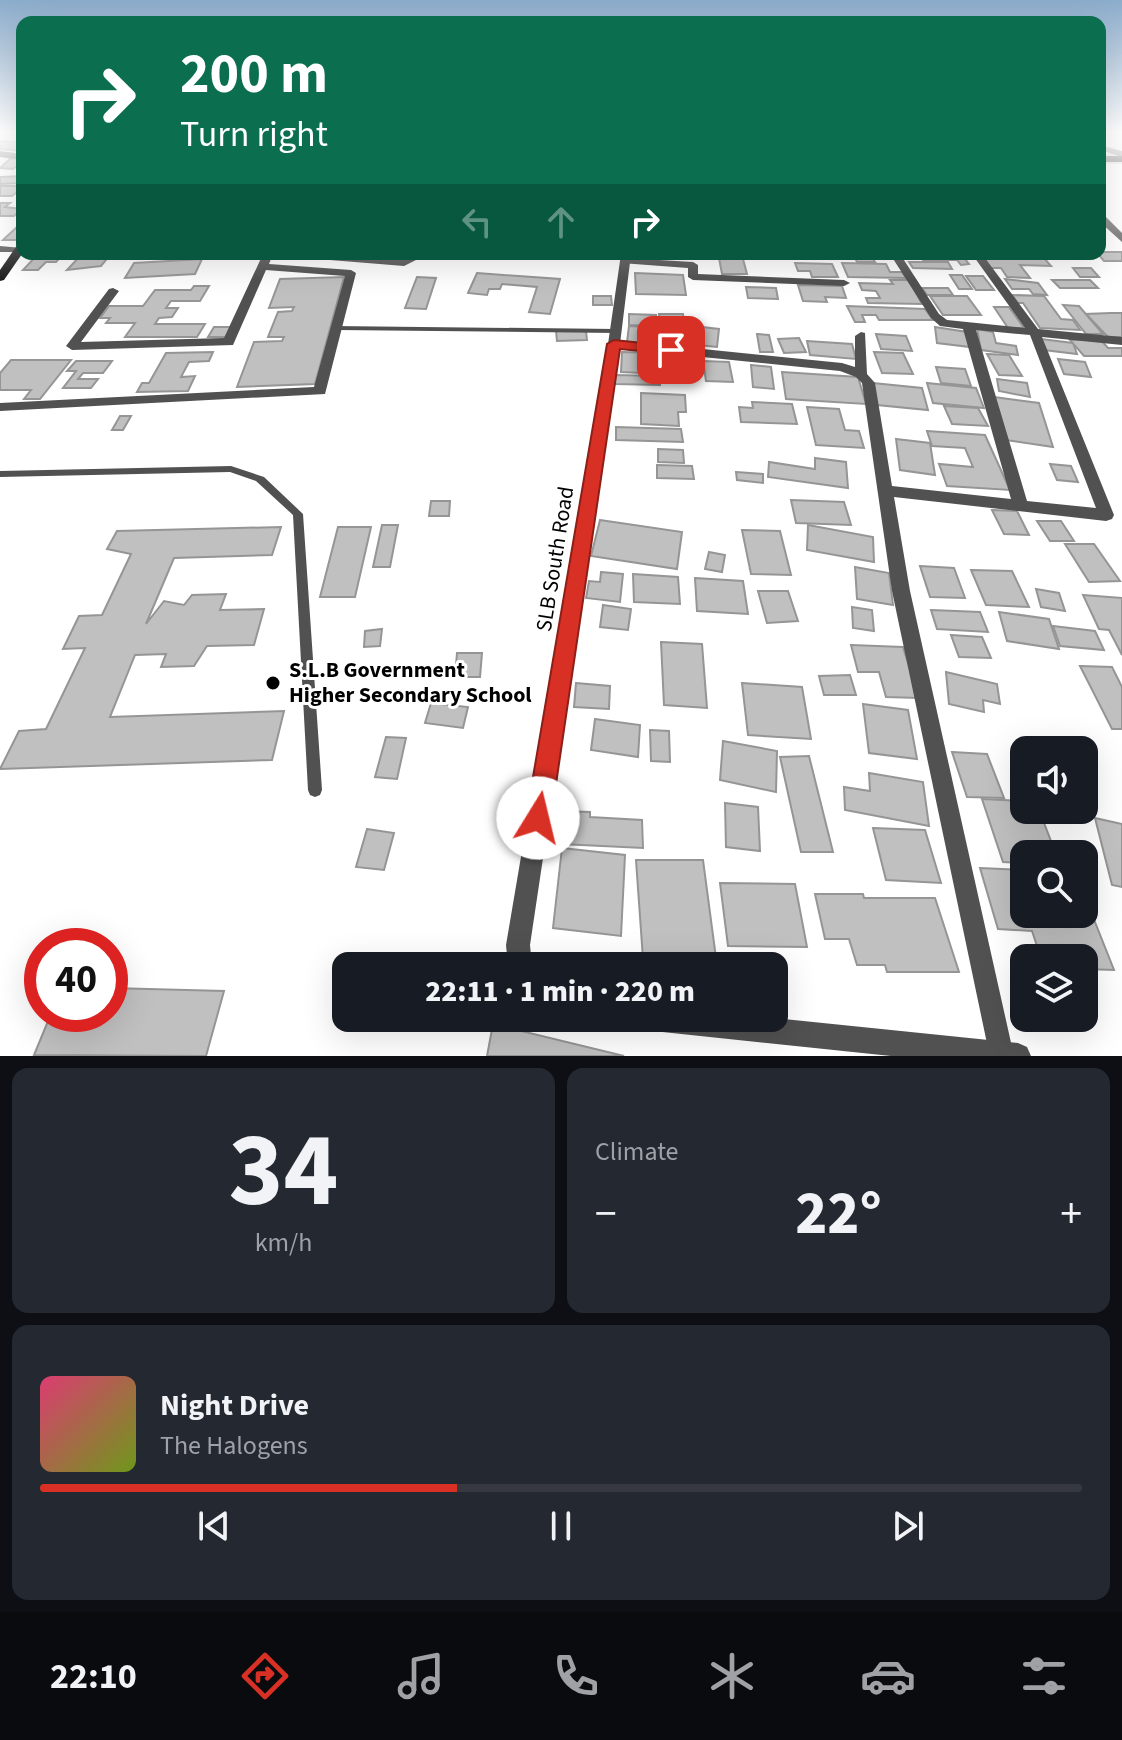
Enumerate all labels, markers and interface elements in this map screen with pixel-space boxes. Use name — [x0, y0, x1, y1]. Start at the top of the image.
text: 200 m — [180, 35, 328, 114]
icon: right — [48, 48, 152, 152]
text: Turn right — [180, 109, 328, 160]
icon: left — [455, 200, 499, 244]
icon: ahead — [539, 200, 583, 244]
icon: right — [623, 200, 667, 244]
pin — [637, 316, 705, 384]
icon: arrive — [649, 328, 693, 372]
street label: SLB South Road — [528, 484, 582, 634]
place label: S.L.B Government Higher Secondary School — [289, 654, 532, 711]
marker: S.L.B Government Higher Secondary School — [264, 674, 282, 692]
map controls — [1010, 736, 1098, 1032]
button: sound — [1010, 736, 1098, 824]
position arrow — [496, 776, 580, 860]
button: search — [1010, 840, 1098, 928]
speed limit sign: 40 — [24, 928, 128, 1032]
button: layers — [1010, 944, 1098, 1032]
text: 22:11 · 1 min · 220 m — [425, 970, 695, 1013]
text: 34 — [229, 1098, 338, 1246]
text: Climate — [595, 1133, 679, 1170]
text: 22° — [795, 1172, 882, 1257]
text: − — [595, 1183, 617, 1246]
text: + — [1060, 1183, 1082, 1246]
text: km/h — [255, 1224, 312, 1261]
text: Night Drive — [160, 1384, 309, 1427]
text: The Halogens — [160, 1427, 308, 1464]
icon: previous — [192, 1504, 236, 1548]
icon: pause — [539, 1504, 583, 1548]
icon: next — [886, 1504, 930, 1548]
icon: directions — [237, 1648, 293, 1704]
icon: music — [393, 1648, 449, 1704]
icon: phone — [548, 1648, 604, 1704]
icon: climate — [704, 1648, 760, 1704]
icon: car — [860, 1648, 916, 1704]
icon: filters — [1016, 1648, 1072, 1704]
text: 22:10 — [50, 1651, 137, 1702]

